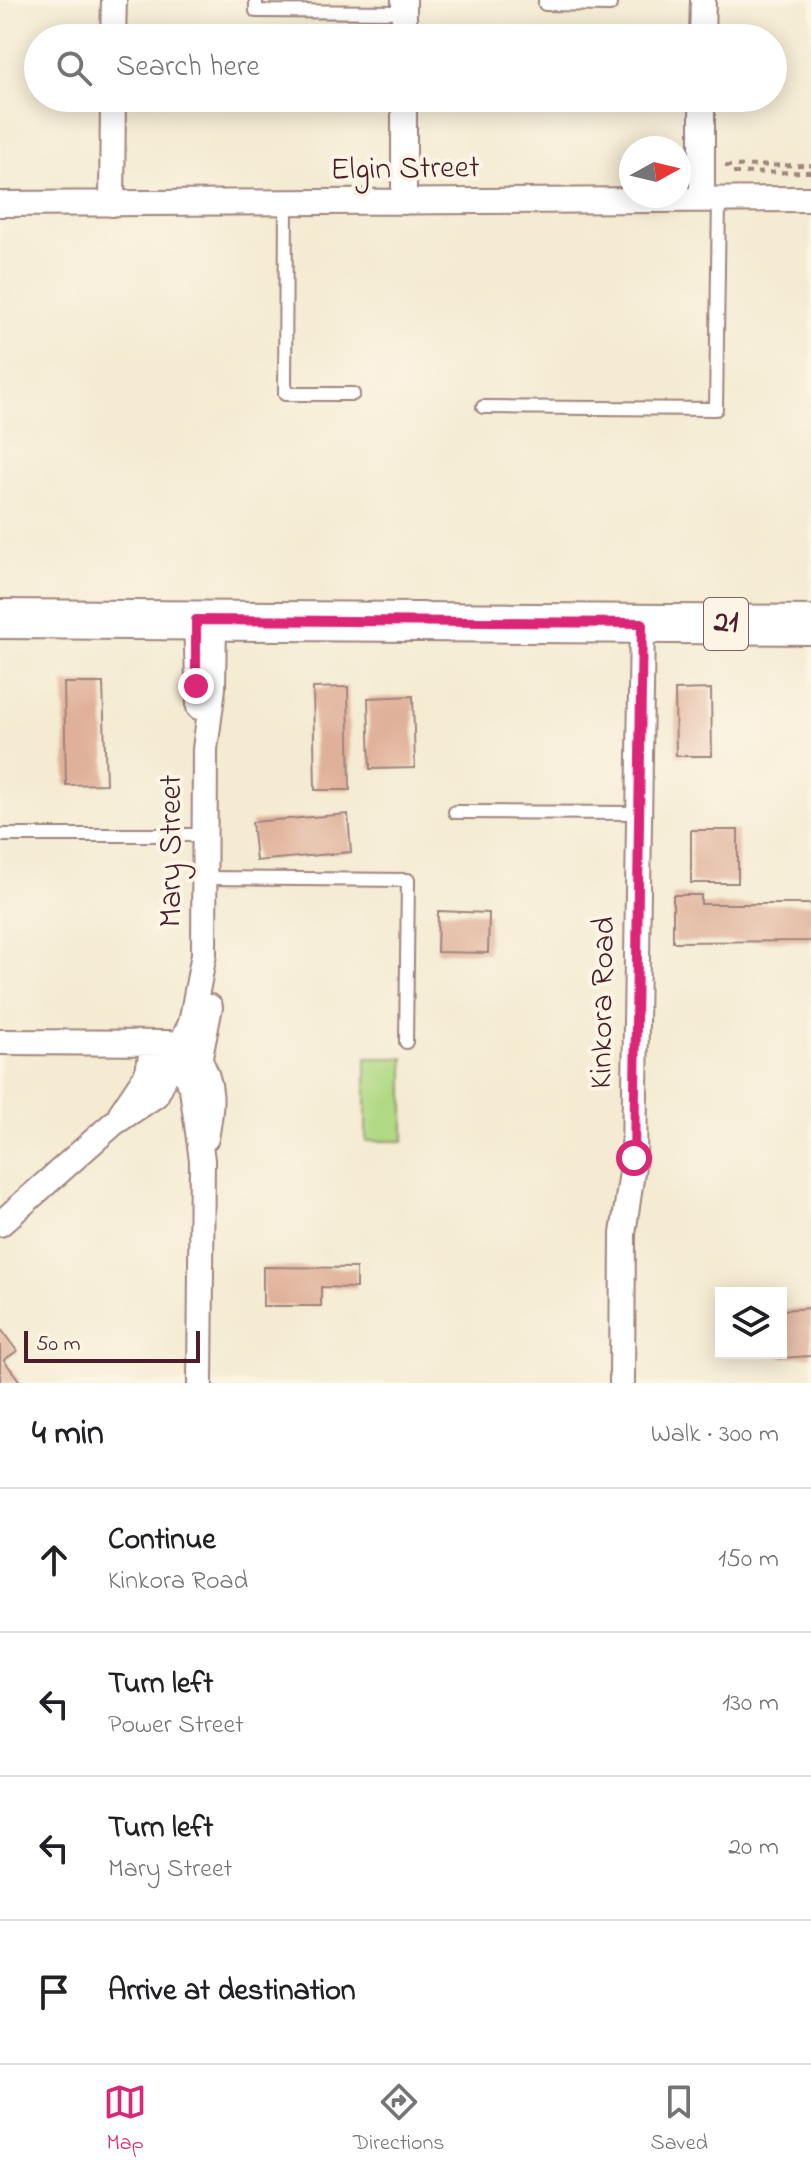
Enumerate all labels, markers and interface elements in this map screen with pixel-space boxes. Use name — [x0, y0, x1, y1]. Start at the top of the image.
search box — [24, 24, 787, 112]
icon: search — [52, 46, 96, 90]
text: Search here — [116, 46, 260, 90]
north arrow — [619, 136, 691, 208]
street label: Elgin Street — [330, 145, 480, 195]
road number: 21 — [704, 598, 748, 650]
route end — [178, 668, 214, 704]
street label: Mary Street — [149, 774, 196, 928]
street label: Kinkora Road — [579, 916, 629, 1090]
route start — [616, 1140, 652, 1176]
map controls — [715, 1287, 787, 1359]
button: layers — [715, 1287, 787, 1359]
scale bar — [24, 1327, 200, 1363]
text: 50 m — [36, 1329, 81, 1361]
text: 4 min — [32, 1410, 104, 1460]
text: Walk · 300 m — [651, 1416, 779, 1454]
text: Continue — [108, 1519, 216, 1563]
icon: ahead — [32, 1538, 76, 1582]
text: 150 m — [718, 1541, 779, 1579]
text: Kinkora Road — [108, 1563, 248, 1601]
text: Turn left — [108, 1663, 213, 1707]
icon: left — [32, 1682, 76, 1726]
text: 130 m — [722, 1685, 779, 1723]
text: Power Street — [108, 1707, 244, 1745]
text: Turn left — [108, 1807, 213, 1851]
icon: left — [32, 1826, 76, 1870]
text: 20 m — [728, 1829, 779, 1867]
text: Mary Street — [108, 1851, 232, 1889]
icon: arrive — [32, 1970, 76, 2014]
text: Arrive at destination — [108, 1970, 356, 2014]
tab: Map — [103, 2080, 147, 2160]
tab: Directions — [353, 2080, 444, 2160]
tab: Saved — [651, 2080, 708, 2160]

